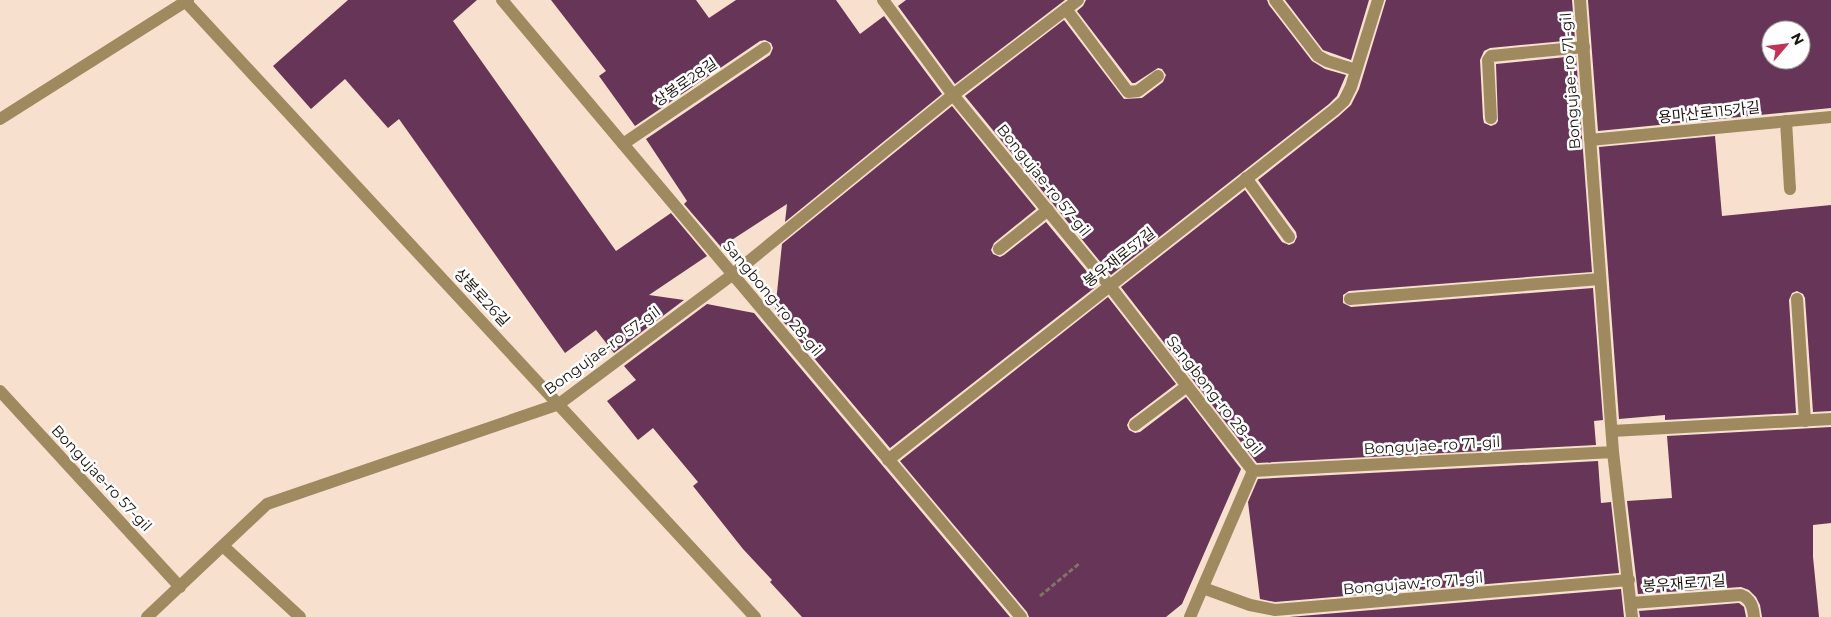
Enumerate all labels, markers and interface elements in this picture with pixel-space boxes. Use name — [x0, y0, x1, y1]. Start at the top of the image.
street label: Bongujae-ro 71-gil — [1556, 12, 1584, 150]
north arrow — [1761, 20, 1811, 70]
text: N — [1787, 30, 1808, 48]
street label: 상봉로28길 — [649, 54, 721, 110]
street label: 용마산로115가길 — [1657, 97, 1761, 127]
street label: Bongujae-ro 57-gil — [993, 120, 1095, 240]
street label: 봉우재로57길 — [1079, 223, 1159, 291]
street label: Sangbong-ro 28-gil — [719, 236, 827, 360]
street label: 상봉로26길 — [450, 264, 514, 330]
street label: Bongujae-ro 57-gil — [540, 302, 664, 398]
street label: Sangbong-ro 28-gil — [1163, 332, 1267, 458]
street label: Bongujae-ro 57-gil — [48, 421, 156, 535]
street label: Bongujae-ro 71-gil — [1363, 432, 1501, 458]
street label: Bongujaw-ro 71-gil — [1342, 567, 1484, 599]
street label: 봉우재로71길 — [1642, 571, 1726, 595]

